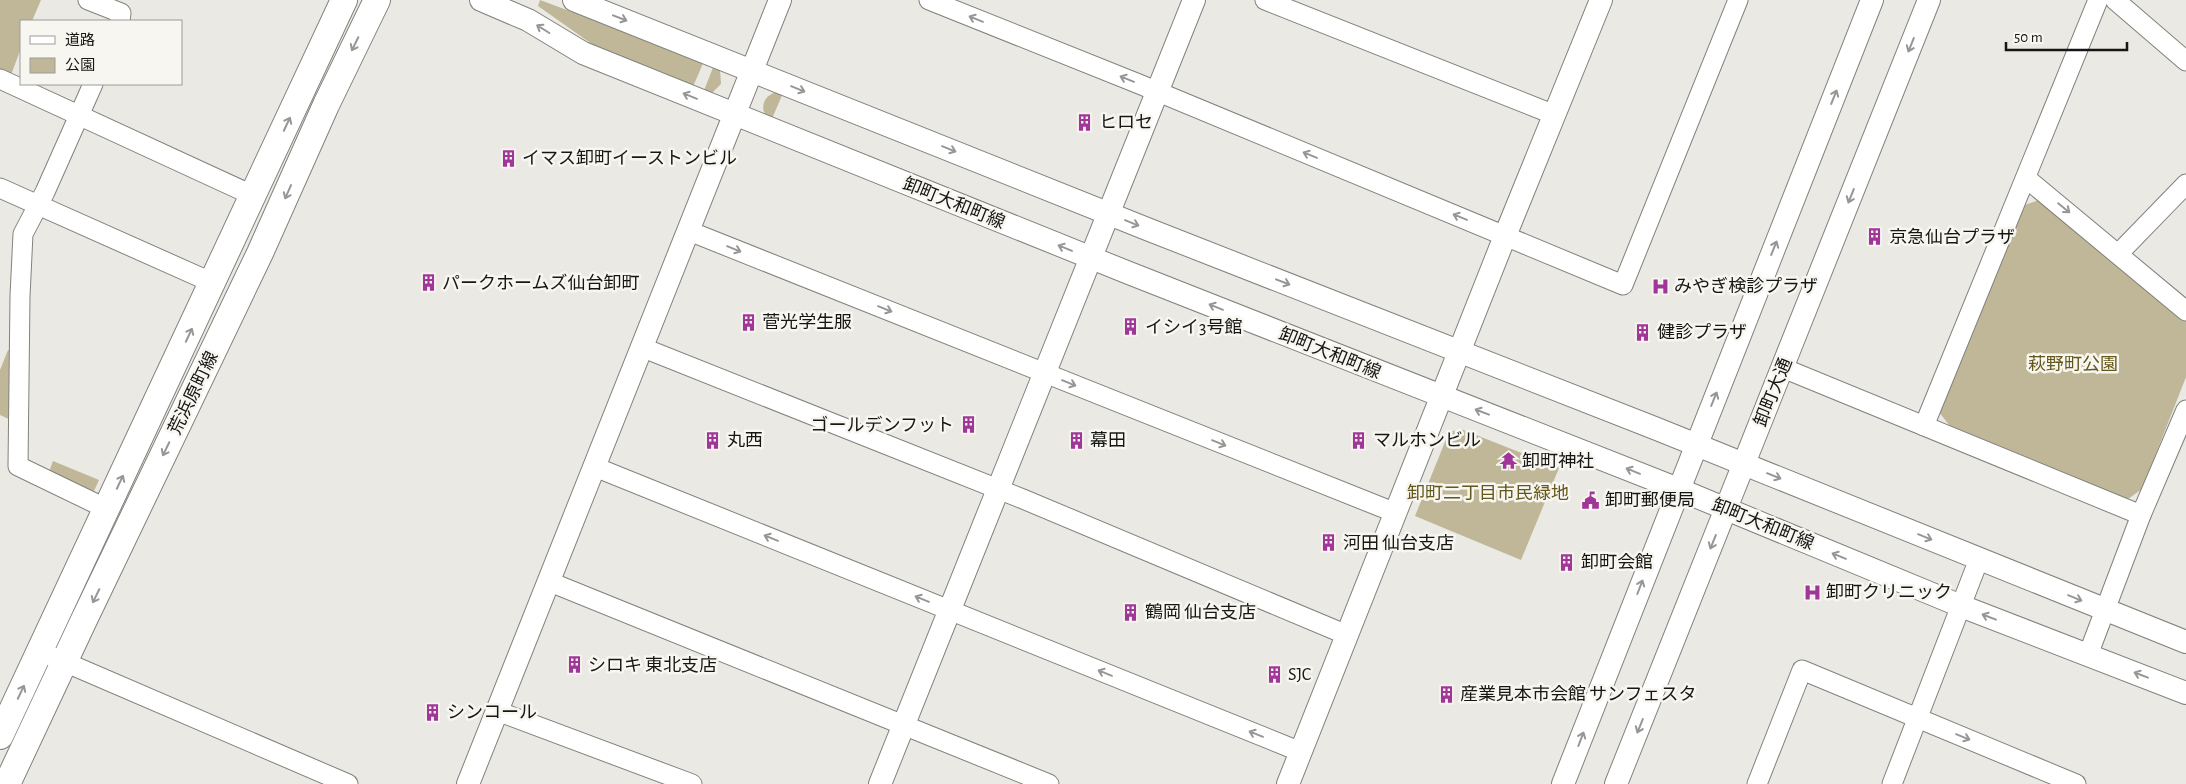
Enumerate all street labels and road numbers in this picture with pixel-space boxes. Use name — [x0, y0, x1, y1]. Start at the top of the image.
street label: 卸町大和町線 — [900, 173, 1008, 233]
street label: 卸町大和町線 — [1276, 323, 1384, 383]
street label: 荒浜原町線 — [164, 348, 222, 438]
street label: 卸町大通 — [1750, 355, 1796, 429]
street label: 卸町大和町線 — [1709, 494, 1817, 554]

